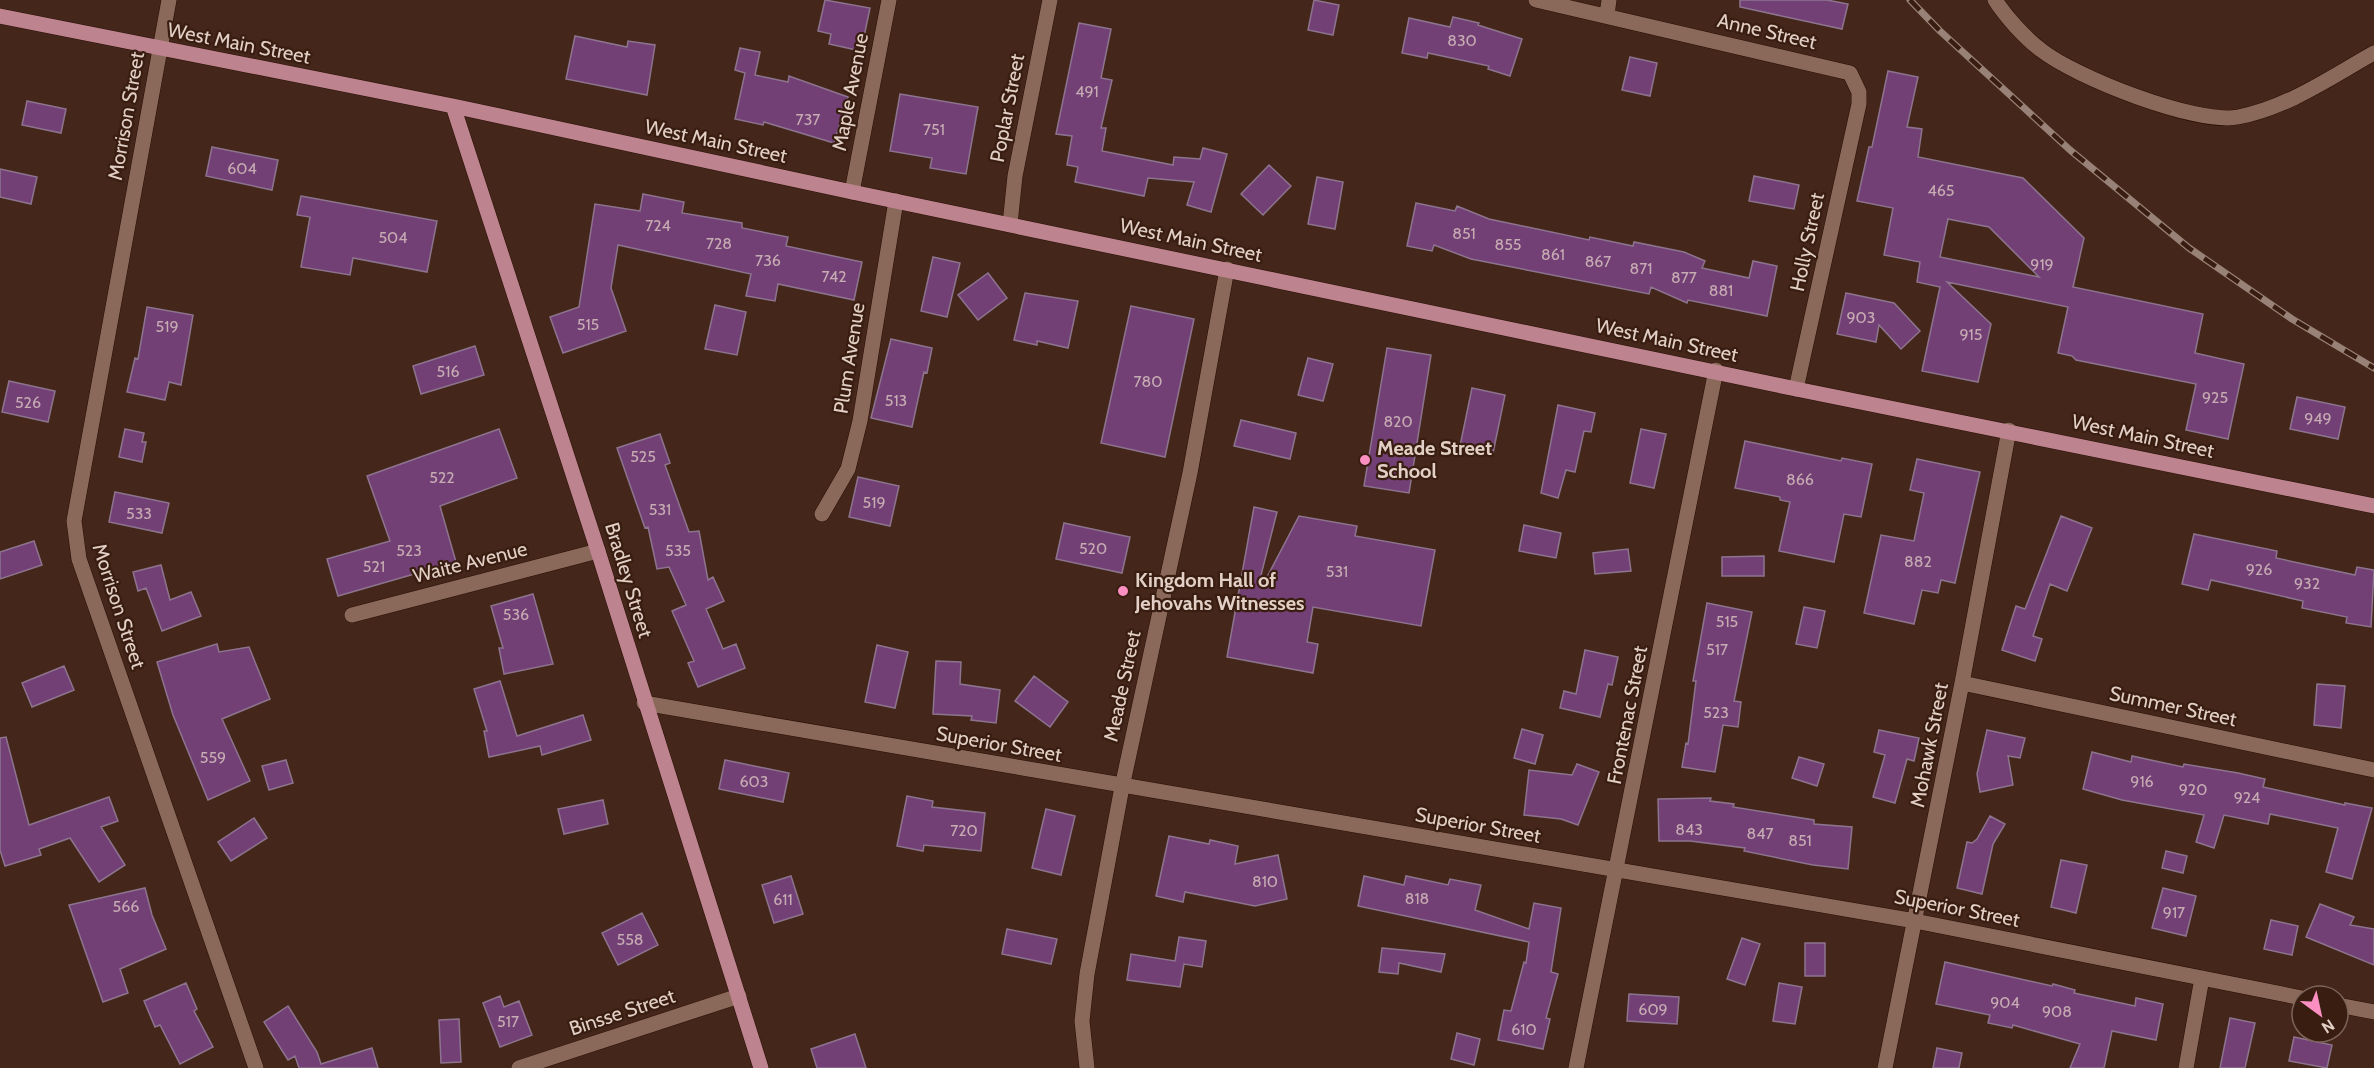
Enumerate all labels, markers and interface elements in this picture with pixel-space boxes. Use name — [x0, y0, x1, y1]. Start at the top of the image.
street label: Anne Street — [1715, 8, 1819, 54]
street label: West Main Street — [166, 17, 313, 69]
street label: Maple Avenue — [827, 31, 873, 153]
house number: 830 — [1447, 31, 1477, 50]
street label: Morrison Street — [103, 50, 149, 182]
street label: Poplar Street — [985, 52, 1029, 164]
house number: 491 — [1075, 82, 1099, 101]
house number: 737 — [796, 110, 820, 129]
street label: West Main Street — [643, 114, 790, 168]
house number: 751 — [923, 120, 945, 139]
house number: 604 — [227, 159, 257, 178]
house number: 465 — [1928, 181, 1955, 200]
street label: Holly Street — [1785, 190, 1829, 293]
street label: West Main Street — [1118, 213, 1265, 267]
house number: 724 — [645, 216, 671, 235]
house number: 851 — [1452, 224, 1476, 243]
house number: 504 — [378, 228, 408, 247]
house number: 728 — [706, 234, 732, 253]
house number: 855 — [1494, 235, 1522, 254]
house number: 861 — [1541, 245, 1565, 264]
house number: 736 — [755, 251, 781, 270]
house number: 867 — [1585, 252, 1611, 271]
house number: 919 — [2030, 255, 2054, 274]
house number: 871 — [1630, 259, 1652, 278]
house number: 742 — [821, 267, 847, 286]
house number: 877 — [1671, 268, 1697, 287]
house number: 881 — [1709, 281, 1733, 300]
street label: Plum Avenue — [828, 301, 870, 415]
house number: 903 — [1847, 308, 1875, 327]
street label: West Main Street — [1594, 313, 1741, 367]
house number: 515 — [577, 315, 599, 334]
house number: 519 — [156, 317, 178, 336]
house number: 915 — [1960, 325, 1982, 344]
house number: 516 — [437, 362, 459, 381]
house number: 780 — [1134, 372, 1162, 391]
house number: 925 — [2202, 388, 2228, 407]
house number: 513 — [885, 391, 907, 410]
house number: 526 — [15, 393, 41, 412]
street label: West Main Street — [2070, 409, 2217, 463]
house number: 949 — [2304, 409, 2332, 428]
house number: 820 — [1383, 412, 1413, 431]
place label: Meade Street School — [1377, 436, 1492, 483]
house number: 525 — [630, 447, 656, 466]
marker: Meade Street School — [1358, 453, 1372, 467]
house number: 522 — [429, 468, 455, 487]
house number: 866 — [1786, 470, 1814, 489]
house number: 519 — [863, 493, 885, 512]
house number: 531 — [649, 500, 671, 519]
house number: 533 — [126, 504, 152, 523]
street label: Bradley Street — [600, 519, 658, 641]
street label: Waite Avenue — [410, 536, 530, 588]
house number: 520 — [1079, 539, 1107, 558]
street label: Morrison Street — [87, 540, 151, 672]
house number: 523 — [396, 541, 422, 560]
house number: 535 — [665, 541, 691, 560]
house number: 882 — [1904, 552, 1932, 571]
house number: 521 — [363, 557, 385, 576]
house number: 926 — [2246, 560, 2272, 579]
house number: 531 — [1326, 562, 1348, 581]
place label: Kingdom Hall of Jehovahs Witnesses — [1134, 568, 1305, 615]
house number: 932 — [2294, 574, 2320, 593]
marker: Kingdom Hall of Jehovahs Witnesses — [1116, 584, 1130, 598]
house number: 536 — [503, 605, 529, 624]
house number: 515 — [1716, 612, 1738, 631]
street label: Meade Street — [1099, 628, 1146, 744]
house number: 517 — [1706, 640, 1728, 659]
street label: Frontenac Street — [1602, 644, 1652, 786]
street label: Mohawk Street — [1905, 680, 1953, 809]
street label: Summer Street — [2107, 681, 2239, 731]
house number: 523 — [1703, 703, 1729, 722]
street label: Superior Street — [934, 721, 1064, 767]
house number: 559 — [200, 748, 226, 767]
house number: 603 — [740, 772, 768, 791]
house number: 916 — [2130, 772, 2154, 791]
house number: 920 — [2179, 780, 2207, 799]
house number: 924 — [2234, 788, 2260, 807]
street label: Superior Street — [1413, 802, 1543, 848]
house number: 843 — [1675, 820, 1703, 839]
house number: 720 — [950, 821, 978, 840]
house number: 847 — [1747, 824, 1774, 843]
house number: 851 — [1788, 831, 1812, 850]
house number: 810 — [1252, 872, 1278, 891]
street label: Superior Street — [1892, 884, 2022, 932]
house number: 818 — [1405, 889, 1429, 908]
house number: 611 — [773, 890, 793, 909]
house number: 566 — [113, 897, 139, 916]
house number: 917 — [2163, 903, 2185, 922]
house number: 558 — [616, 930, 644, 949]
street label: Binsse Street — [566, 984, 678, 1040]
north arrow — [2290, 984, 2350, 1044]
house number: 904 — [1990, 993, 2020, 1012]
house number: 609 — [1638, 1000, 1668, 1019]
house number: 908 — [2042, 1002, 2072, 1021]
house number: 517 — [497, 1012, 519, 1031]
text: N — [2318, 1015, 2338, 1037]
house number: 610 — [1511, 1020, 1537, 1039]

